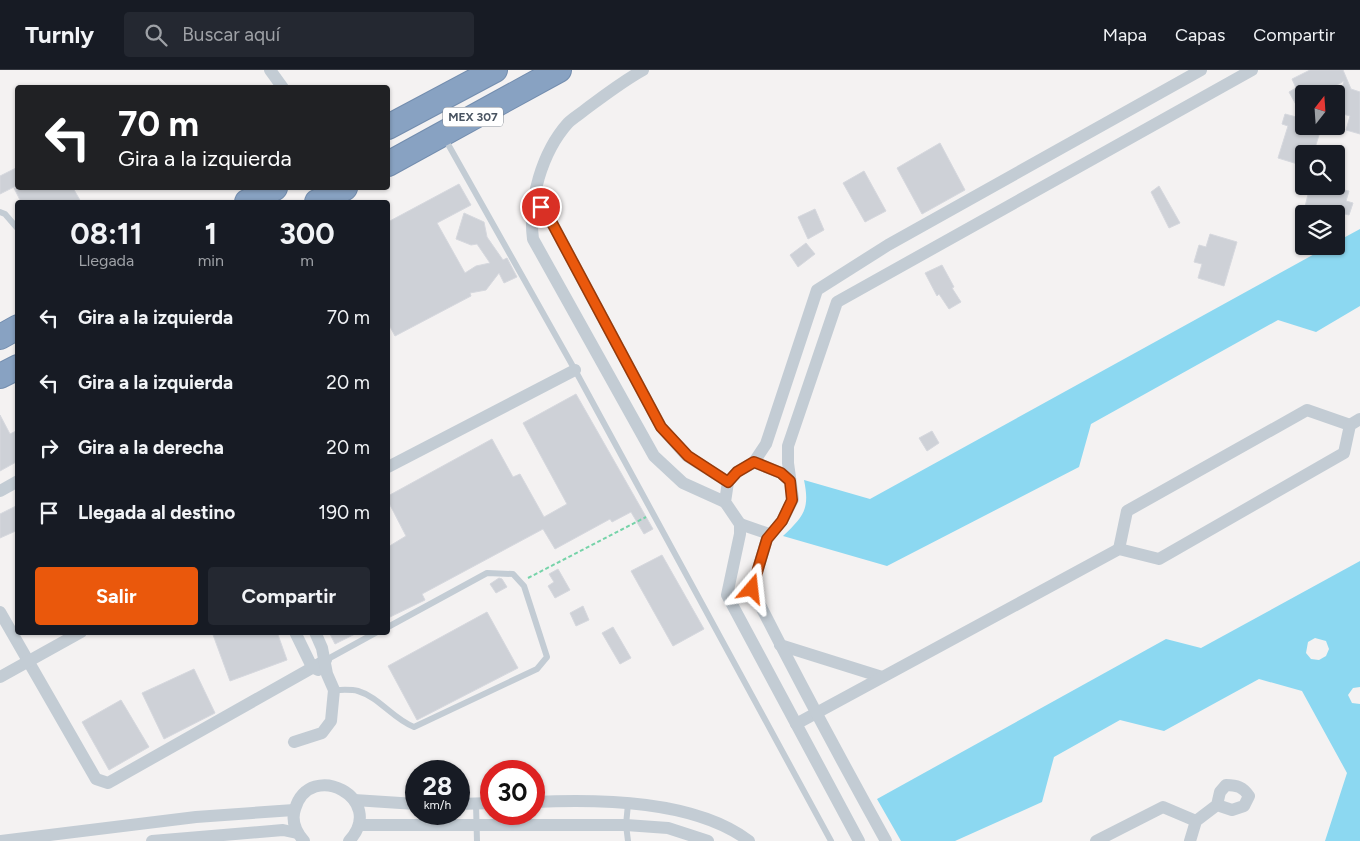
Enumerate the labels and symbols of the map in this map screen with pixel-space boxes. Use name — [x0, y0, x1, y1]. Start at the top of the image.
north arrow — [1295, 85, 1345, 135]
road number: MEX 307 — [443, 108, 503, 126]
pin — [520, 186, 562, 228]
position arrow — [725, 562, 777, 614]
speed limit sign: 30 — [480, 760, 545, 825]

